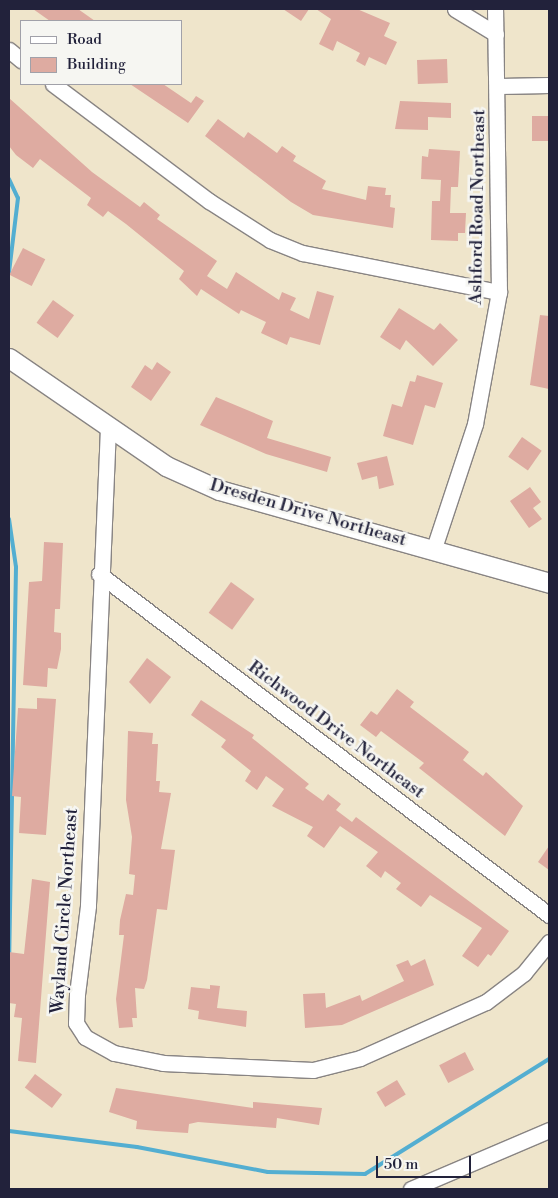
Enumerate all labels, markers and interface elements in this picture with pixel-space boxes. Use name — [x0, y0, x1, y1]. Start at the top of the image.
legend — [20, 20, 182, 85]
text: Road — [67, 30, 102, 49]
text: Building — [67, 55, 126, 74]
street label: Ashford Road Northeast — [465, 109, 491, 305]
street label: Dresden Drive Northeast — [207, 475, 409, 551]
street label: Richwood Drive Northeast — [243, 657, 429, 803]
street label: Wayland Circle Northeast — [47, 807, 83, 1015]
scale bar — [378, 1146, 473, 1178]
text: 50 m — [384, 1155, 418, 1174]

